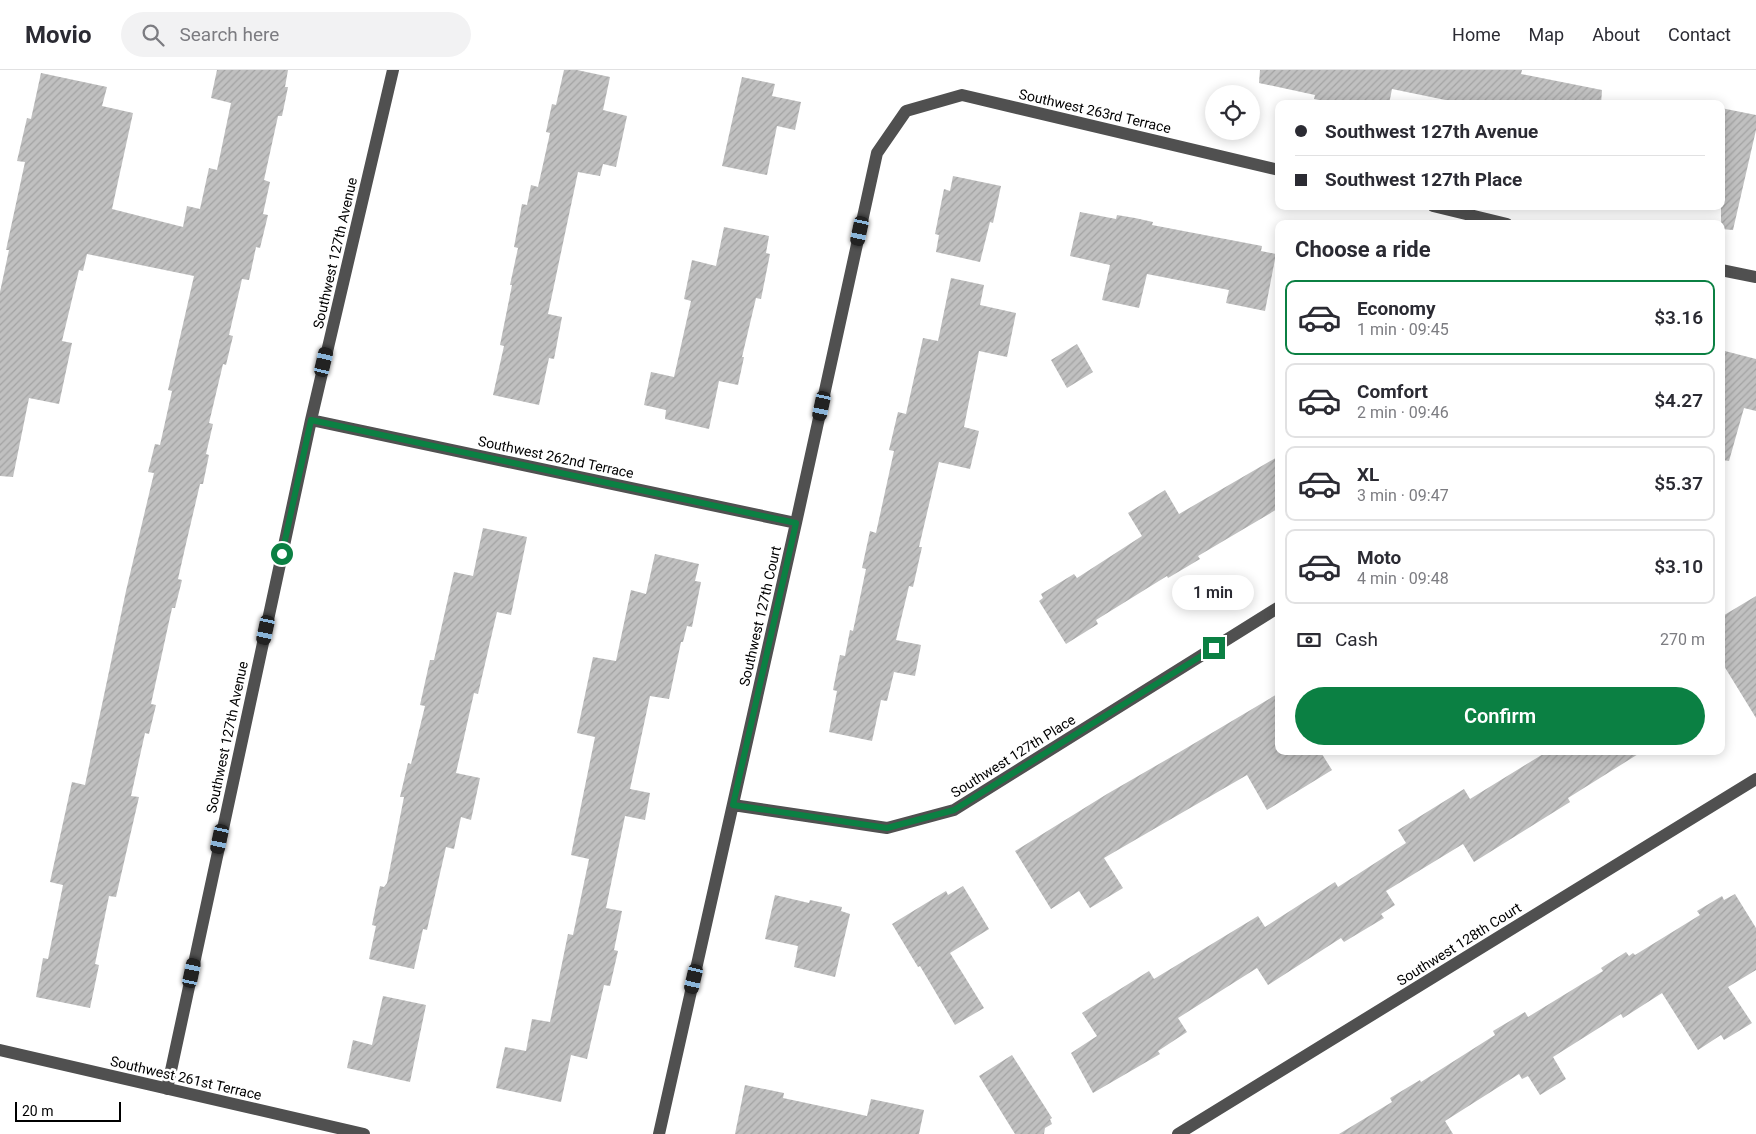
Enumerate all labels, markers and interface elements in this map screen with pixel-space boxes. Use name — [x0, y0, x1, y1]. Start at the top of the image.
search box — [121, 12, 471, 57]
text: Movio — [25, 21, 91, 49]
icon: search — [139, 21, 167, 49]
text: Search here — [179, 23, 279, 46]
text: Home — [1452, 24, 1501, 45]
text: Map — [1529, 24, 1564, 45]
text: About — [1592, 24, 1640, 45]
text: Contact — [1668, 24, 1731, 45]
map controls — [1205, 85, 1260, 140]
button: locate — [1205, 85, 1260, 140]
street label: Southwest 263rd Terrace — [1017, 86, 1173, 136]
text: Southwest 127th Avenue — [1325, 120, 1538, 143]
text: Southwest 127th Place — [1325, 168, 1522, 191]
street label: Southwest 127th Avenue — [310, 176, 360, 330]
car — [849, 215, 870, 247]
text: Choose a ride — [1295, 237, 1431, 262]
icon: car — [1297, 295, 1342, 340]
text: Economy — [1357, 297, 1436, 320]
text: $3.16 — [1654, 306, 1703, 329]
text: 1 min · 09:45 — [1357, 320, 1449, 339]
car — [313, 346, 334, 378]
icon: car — [1297, 378, 1342, 423]
text: Comfort — [1357, 380, 1428, 403]
text: $4.27 — [1654, 389, 1703, 412]
car — [811, 390, 832, 422]
text: 2 min · 09:46 — [1357, 403, 1449, 422]
street label: Southwest 262nd Terrace — [477, 433, 635, 481]
icon: car — [1297, 461, 1342, 506]
text: XL — [1357, 463, 1379, 486]
text: $5.37 — [1654, 472, 1703, 495]
text: 3 min · 09:47 — [1357, 486, 1449, 505]
route start — [271, 543, 293, 565]
street label: Southwest 127th Court — [736, 544, 784, 688]
icon: car — [1297, 544, 1342, 589]
text: Moto — [1357, 546, 1401, 569]
text: $3.10 — [1654, 555, 1703, 578]
text: 4 min · 09:48 — [1357, 569, 1449, 588]
callout: 1 min — [1173, 576, 1255, 610]
text: 1 min — [1193, 583, 1233, 602]
car — [255, 614, 276, 646]
icon: cash — [1295, 626, 1323, 654]
text: Cash — [1335, 628, 1378, 651]
text: 270 m — [1660, 630, 1705, 649]
route end — [1203, 637, 1225, 659]
street label: Southwest 127th Avenue — [203, 660, 251, 814]
button: Confirm — [1295, 687, 1705, 745]
street label: Southwest 127th Place — [948, 711, 1078, 801]
car — [209, 823, 230, 855]
street label: Southwest 128th Court — [1394, 899, 1524, 989]
car — [181, 957, 202, 989]
car — [683, 963, 704, 995]
street label: Southwest 261st Terrace — [109, 1053, 263, 1103]
scale bar — [15, 1099, 121, 1122]
text: 20 m — [22, 1103, 54, 1119]

